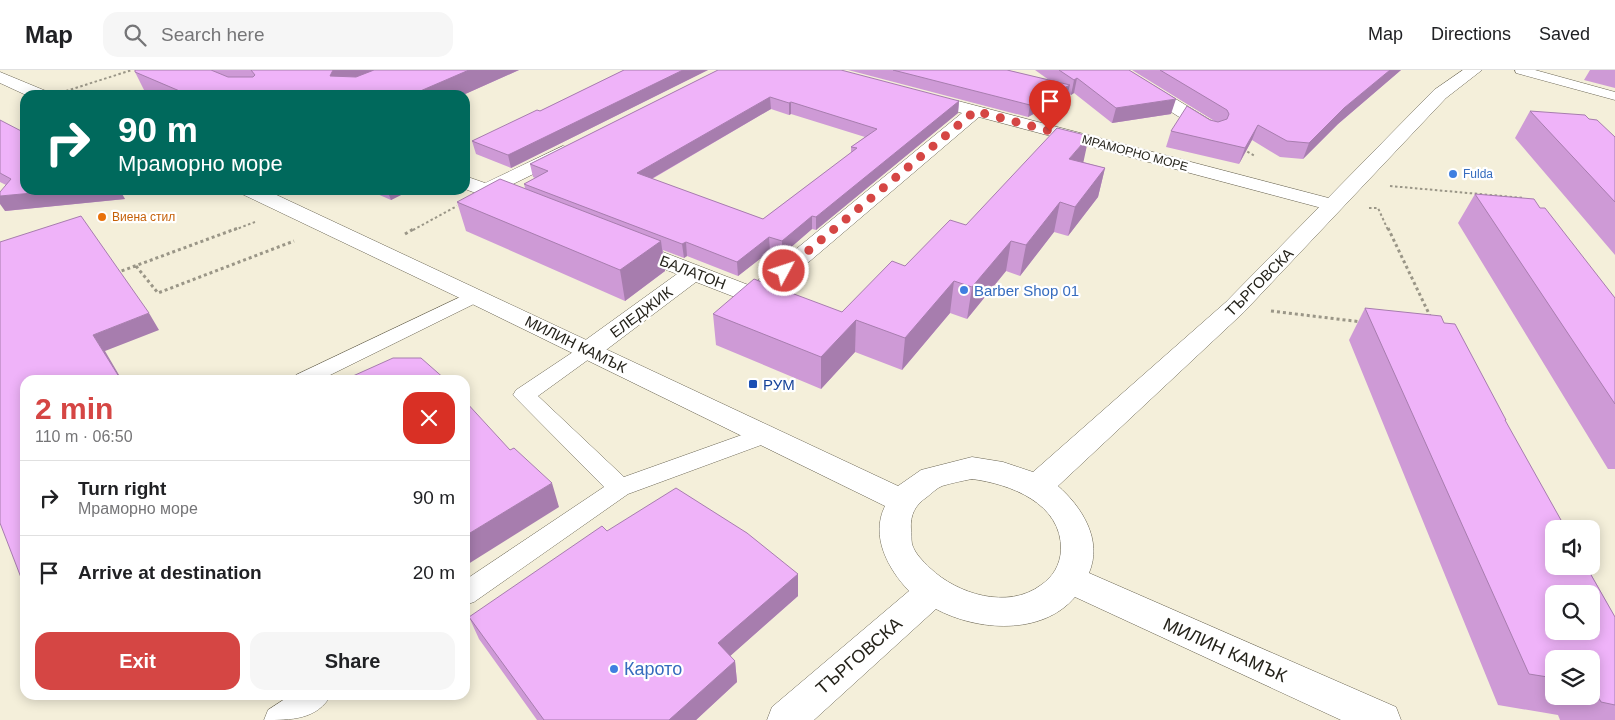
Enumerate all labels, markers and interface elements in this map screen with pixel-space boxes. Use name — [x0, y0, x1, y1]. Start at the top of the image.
search box — [103, 12, 453, 57]
text: Map — [25, 21, 73, 48]
icon: search — [121, 21, 149, 49]
text: Search here — [161, 24, 265, 45]
text: Map — [1368, 24, 1403, 44]
text: Directions — [1431, 24, 1511, 44]
text: Saved — [1539, 24, 1590, 44]
pin — [1029, 80, 1071, 131]
icon: arrive — [1036, 87, 1064, 115]
icon: right — [35, 110, 100, 175]
text: 90 m — [118, 110, 198, 149]
street label: МРАМОРНО МОРЕ — [1080, 132, 1190, 174]
text: Мраморно море — [118, 151, 283, 176]
place label: Fulda — [1463, 167, 1493, 181]
marker: Fulda — [1447, 168, 1459, 180]
place label: Виена стил — [112, 210, 175, 224]
marker: Виена стил — [96, 211, 108, 223]
position arrow — [757, 244, 809, 296]
street label: ТЪРГОВСКА — [1221, 244, 1297, 320]
street label: БАЛАТОН — [658, 252, 728, 292]
place label: Barber Shop 01 — [974, 282, 1079, 299]
street label: ЕЛЕДЖИК — [607, 283, 676, 341]
marker: Barber Shop 01 — [958, 284, 970, 296]
street label: МИЛИН КАМЪК — [523, 312, 630, 376]
place label: РУМ — [763, 376, 795, 393]
marker: РУМ — [747, 378, 759, 390]
text: 2 min — [35, 392, 113, 425]
button: close — [403, 392, 455, 444]
text: 110 m · 06:50 — [35, 428, 133, 445]
text: Turn right — [78, 478, 166, 499]
icon: right — [35, 484, 63, 512]
text: 90 m — [413, 487, 455, 508]
text: Мраморно море — [78, 500, 198, 517]
map controls — [1545, 520, 1600, 705]
button: sound — [1545, 520, 1600, 575]
icon: arrive — [35, 559, 63, 587]
text: Arrive at destination — [78, 562, 262, 583]
text: 20 m — [413, 562, 455, 583]
button: search — [1545, 585, 1600, 640]
street label: ТЪРГОВСКА — [812, 613, 906, 699]
street label: МИЛИН КАМЪК — [1160, 614, 1290, 686]
button: Exit — [35, 632, 240, 690]
button: Share — [250, 632, 455, 690]
button: layers — [1545, 650, 1600, 705]
place label: Карото — [624, 659, 682, 679]
marker: Карото — [608, 663, 620, 675]

